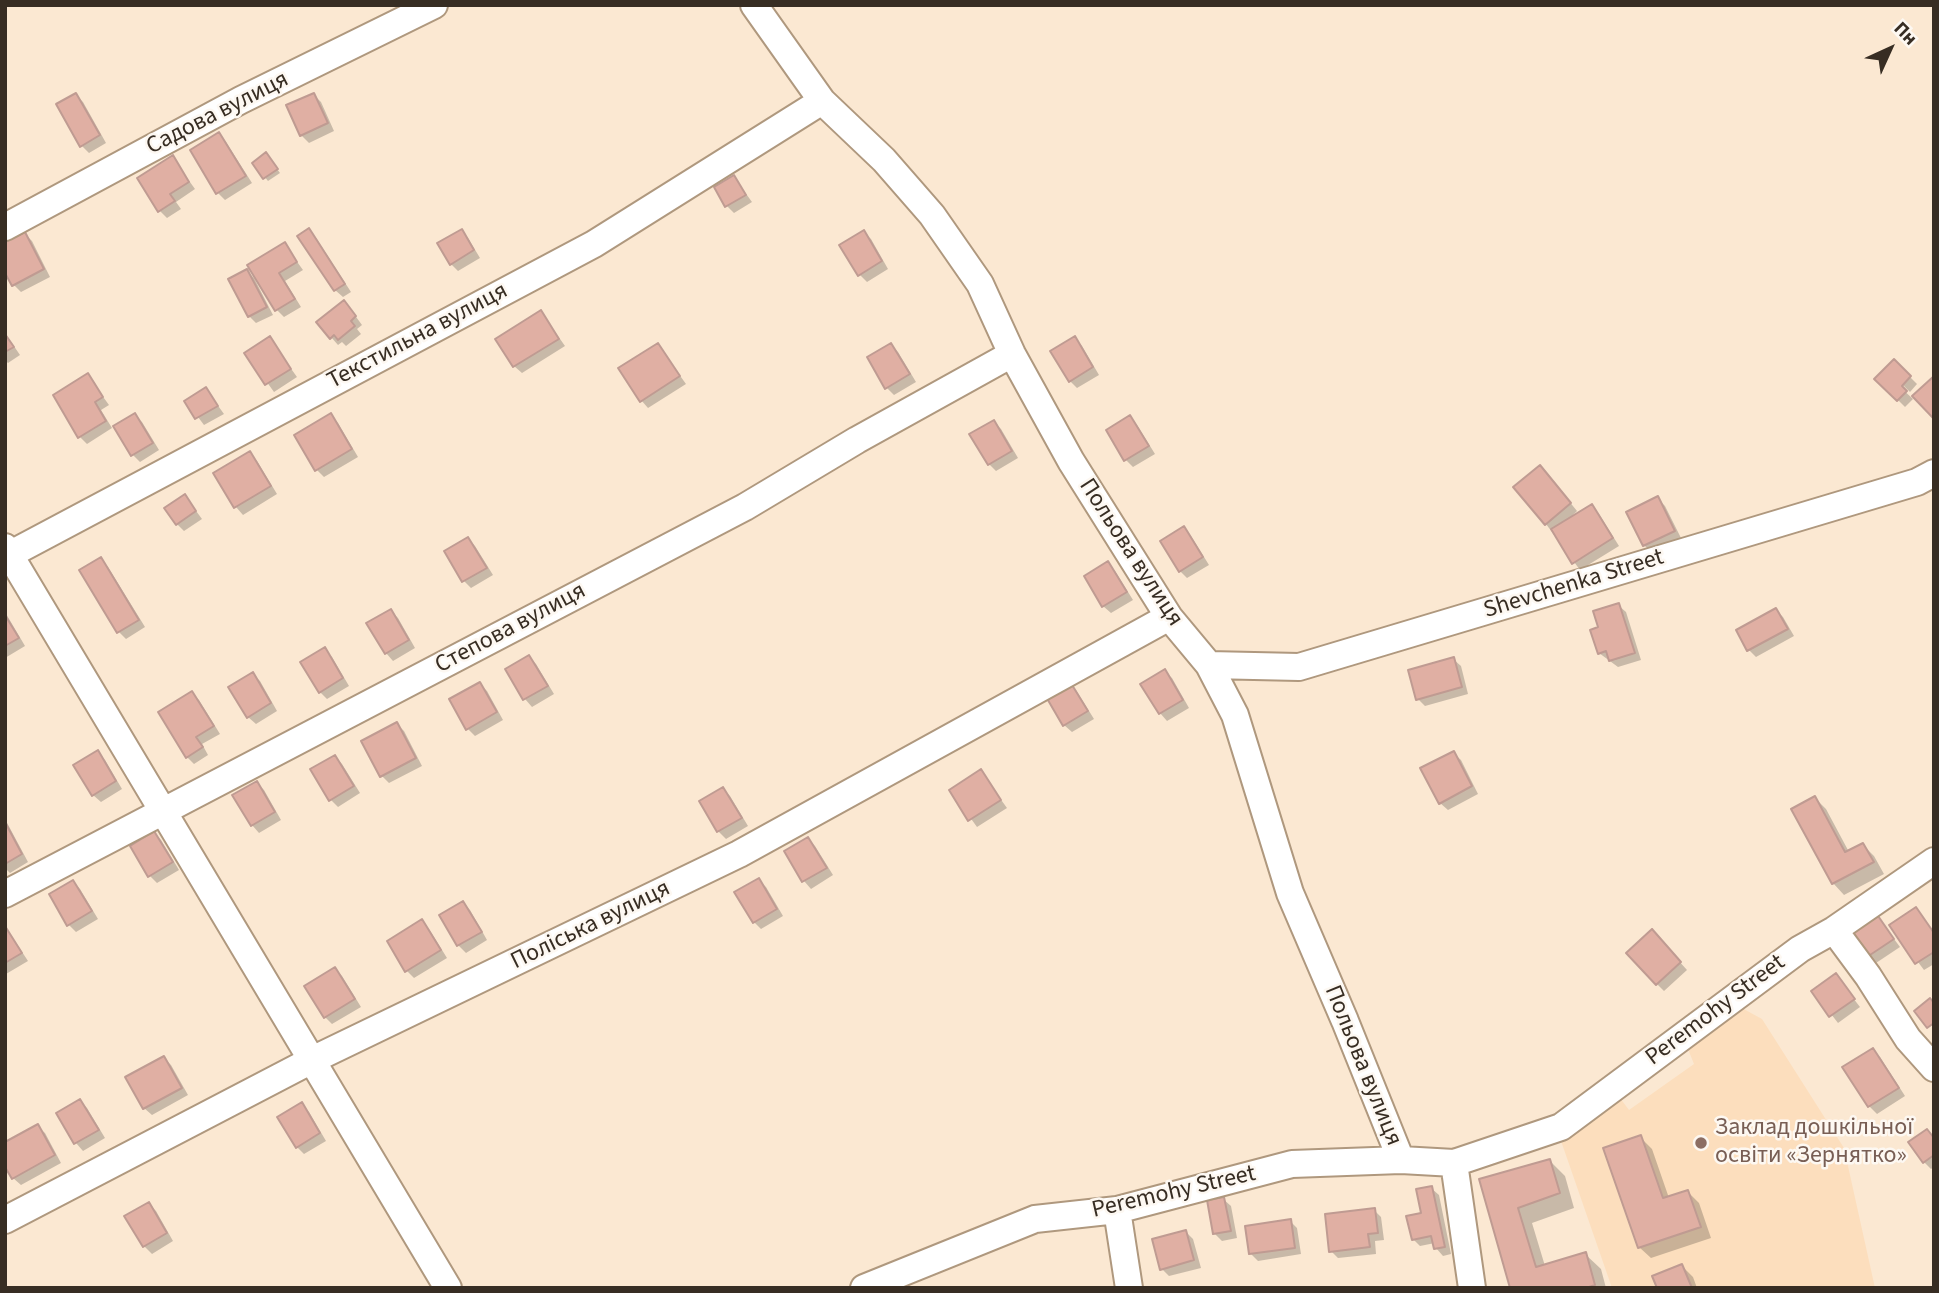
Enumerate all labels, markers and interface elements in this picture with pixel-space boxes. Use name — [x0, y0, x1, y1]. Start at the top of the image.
north arrow — [1855, 14, 1925, 84]
text: Пн — [1887, 16, 1923, 52]
street label: Садова вулиця — [142, 66, 294, 162]
street label: Текстильна вулиця — [323, 277, 513, 397]
street label: Польова вулиця — [1072, 474, 1188, 632]
street label: Shevchenka Street — [1481, 544, 1667, 626]
street label: Степова вулиця — [431, 577, 591, 681]
street label: Поліська вулиця — [507, 875, 675, 977]
street label: Peremohy Street — [1641, 949, 1791, 1073]
street label: Польова вулиця — [1317, 982, 1407, 1150]
place label: Заклад дошкільної освіти «Зернятко» — [1715, 1115, 1913, 1171]
marker: Заклад дошкільної освіти «Зернятко» — [1693, 1135, 1709, 1151]
street label: Peremohy Street — [1089, 1160, 1259, 1226]

